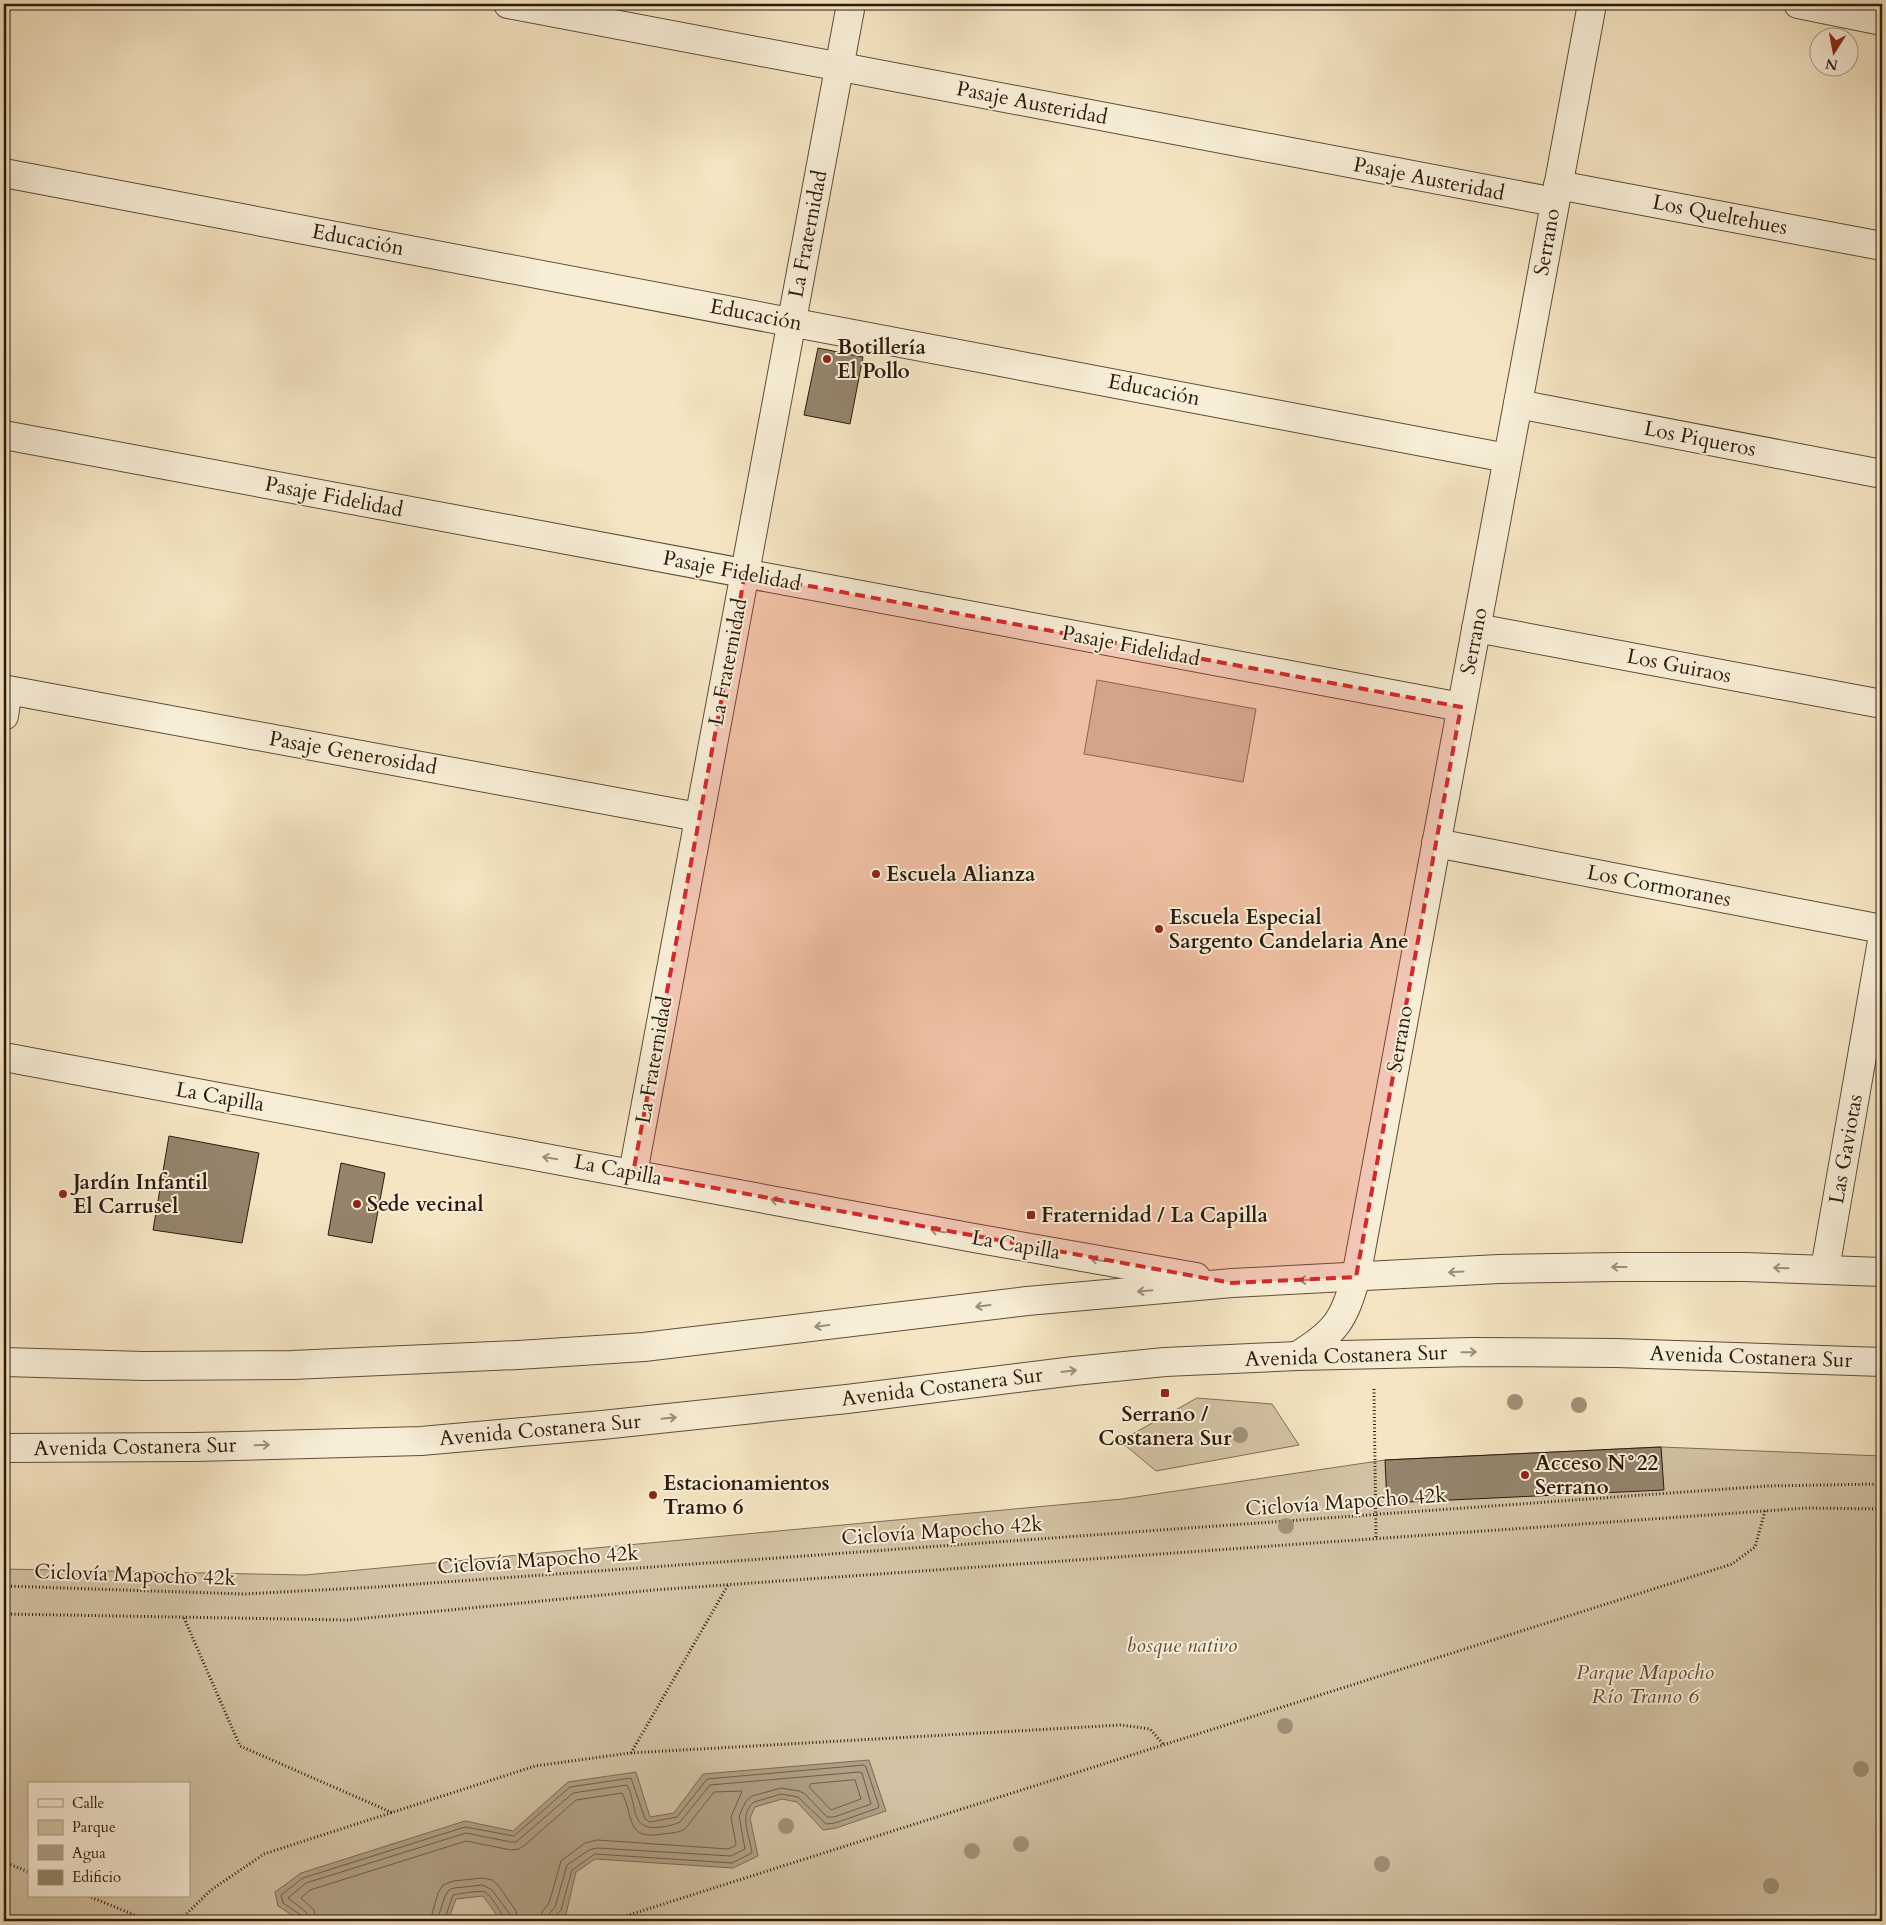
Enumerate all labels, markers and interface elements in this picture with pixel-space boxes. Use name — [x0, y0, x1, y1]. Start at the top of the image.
north arrow — [1808, 28, 1858, 78]
text: N — [1824, 54, 1839, 75]
street label: Pasaje Austeridad — [954, 74, 1110, 132]
street label: Pasaje Austeridad — [1351, 150, 1507, 208]
street label: La Fraternidad — [781, 168, 835, 300]
street label: Los Queltehues — [1650, 188, 1790, 242]
street label: Serrano — [1527, 206, 1567, 278]
street label: Educación — [310, 217, 407, 263]
street label: Educación — [708, 292, 805, 338]
place label: Botillería El Pollo — [837, 333, 926, 386]
marker: Botillería El Pollo — [821, 353, 833, 365]
street label: Educación — [1106, 367, 1203, 413]
street label: Los Piqueros — [1642, 414, 1758, 464]
street label: Pasaje Fidelidad — [263, 469, 405, 525]
street label: Pasaje Fidelidad — [661, 543, 803, 599]
street label: La Fraternidad — [701, 596, 755, 728]
street label: Serrano — [1453, 605, 1495, 677]
street label: Pasaje Fidelidad — [1060, 618, 1202, 674]
street label: Los Guiraos — [1624, 642, 1734, 690]
street label: Pasaje Generosidad — [267, 724, 439, 782]
street label: Los Cormoranes — [1585, 858, 1733, 914]
place label: Escuela Alianza — [886, 860, 1036, 889]
marker: Escuela Alianza — [870, 868, 882, 880]
place label: Escuela Especial Sargento Candelaria Ane — [1169, 903, 1409, 956]
marker: Escuela Especial Sargento Candelaria Ane — [1153, 923, 1165, 935]
street label: La Fraternidad — [628, 994, 680, 1126]
street label: Serrano — [1380, 1003, 1420, 1075]
street label: La Capilla — [173, 1075, 267, 1119]
street label: Las Gaviotas — [1822, 1092, 1870, 1206]
street label: La Capilla — [571, 1147, 665, 1193]
one-way arrow — [542, 1152, 558, 1162]
place label: Jardín Infantil El Carrusel — [70, 1168, 208, 1221]
marker: Jardín Infantil El Carrusel — [57, 1188, 69, 1200]
place label: Sede vecinal — [367, 1190, 484, 1219]
one-way arrow — [771, 1195, 787, 1205]
marker: Sede vecinal — [351, 1198, 363, 1210]
place label: Fraternidad / La Capilla — [1041, 1201, 1268, 1230]
marker: Fraternidad / La Capilla — [1025, 1209, 1037, 1221]
street label: La Capilla — [969, 1223, 1063, 1267]
one-way arrow — [930, 1226, 946, 1236]
one-way arrow — [1090, 1254, 1106, 1264]
one-way arrow — [1611, 1262, 1627, 1272]
one-way arrow — [1773, 1263, 1790, 1273]
one-way arrow — [1448, 1267, 1464, 1276]
one-way arrow — [1299, 1275, 1315, 1284]
one-way arrow — [1137, 1286, 1153, 1296]
one-way arrow — [975, 1301, 991, 1311]
one-way arrow — [814, 1321, 830, 1331]
street label: Avenida Costanera Sur — [1244, 1338, 1448, 1374]
street label: Avenida Costanera Sur — [1649, 1339, 1853, 1375]
one-way arrow — [1460, 1348, 1476, 1357]
street label: Avenida Costanera Sur — [840, 1360, 1045, 1414]
one-way arrow — [1060, 1366, 1076, 1376]
marker: Serrano / Costanera Sur — [1159, 1387, 1171, 1399]
place label: Serrano / Costanera Sur — [1098, 1400, 1232, 1453]
street label: Avenida Costanera Sur — [438, 1407, 642, 1453]
one-way arrow — [661, 1413, 677, 1423]
street label: Avenida Costanera Sur — [33, 1431, 237, 1463]
one-way arrow — [254, 1441, 270, 1450]
place label: Acceso N°22 Serrano — [1535, 1449, 1658, 1502]
place label: Estacionamientos Tramo 6 — [663, 1469, 830, 1522]
marker: Acceso N°22 Serrano — [1519, 1469, 1531, 1481]
street label: Ciclovía Mapocho 42k — [1244, 1480, 1448, 1524]
marker: Estacionamientos Tramo 6 — [647, 1489, 659, 1501]
street label: Ciclovía Mapocho 42k — [840, 1509, 1044, 1553]
street label: Ciclovía Mapocho 42k — [436, 1538, 640, 1582]
street label: Ciclovía Mapocho 42k — [34, 1557, 237, 1593]
park label: bosque nativo — [1127, 1631, 1237, 1660]
park label: Parque Mapocho Río Tramo 6 — [1576, 1658, 1714, 1711]
legend — [28, 1782, 190, 1898]
text: Calle — [72, 1793, 105, 1813]
text: Parque — [72, 1817, 116, 1837]
text: Agua — [72, 1843, 106, 1863]
text: Edificio — [72, 1867, 121, 1887]

